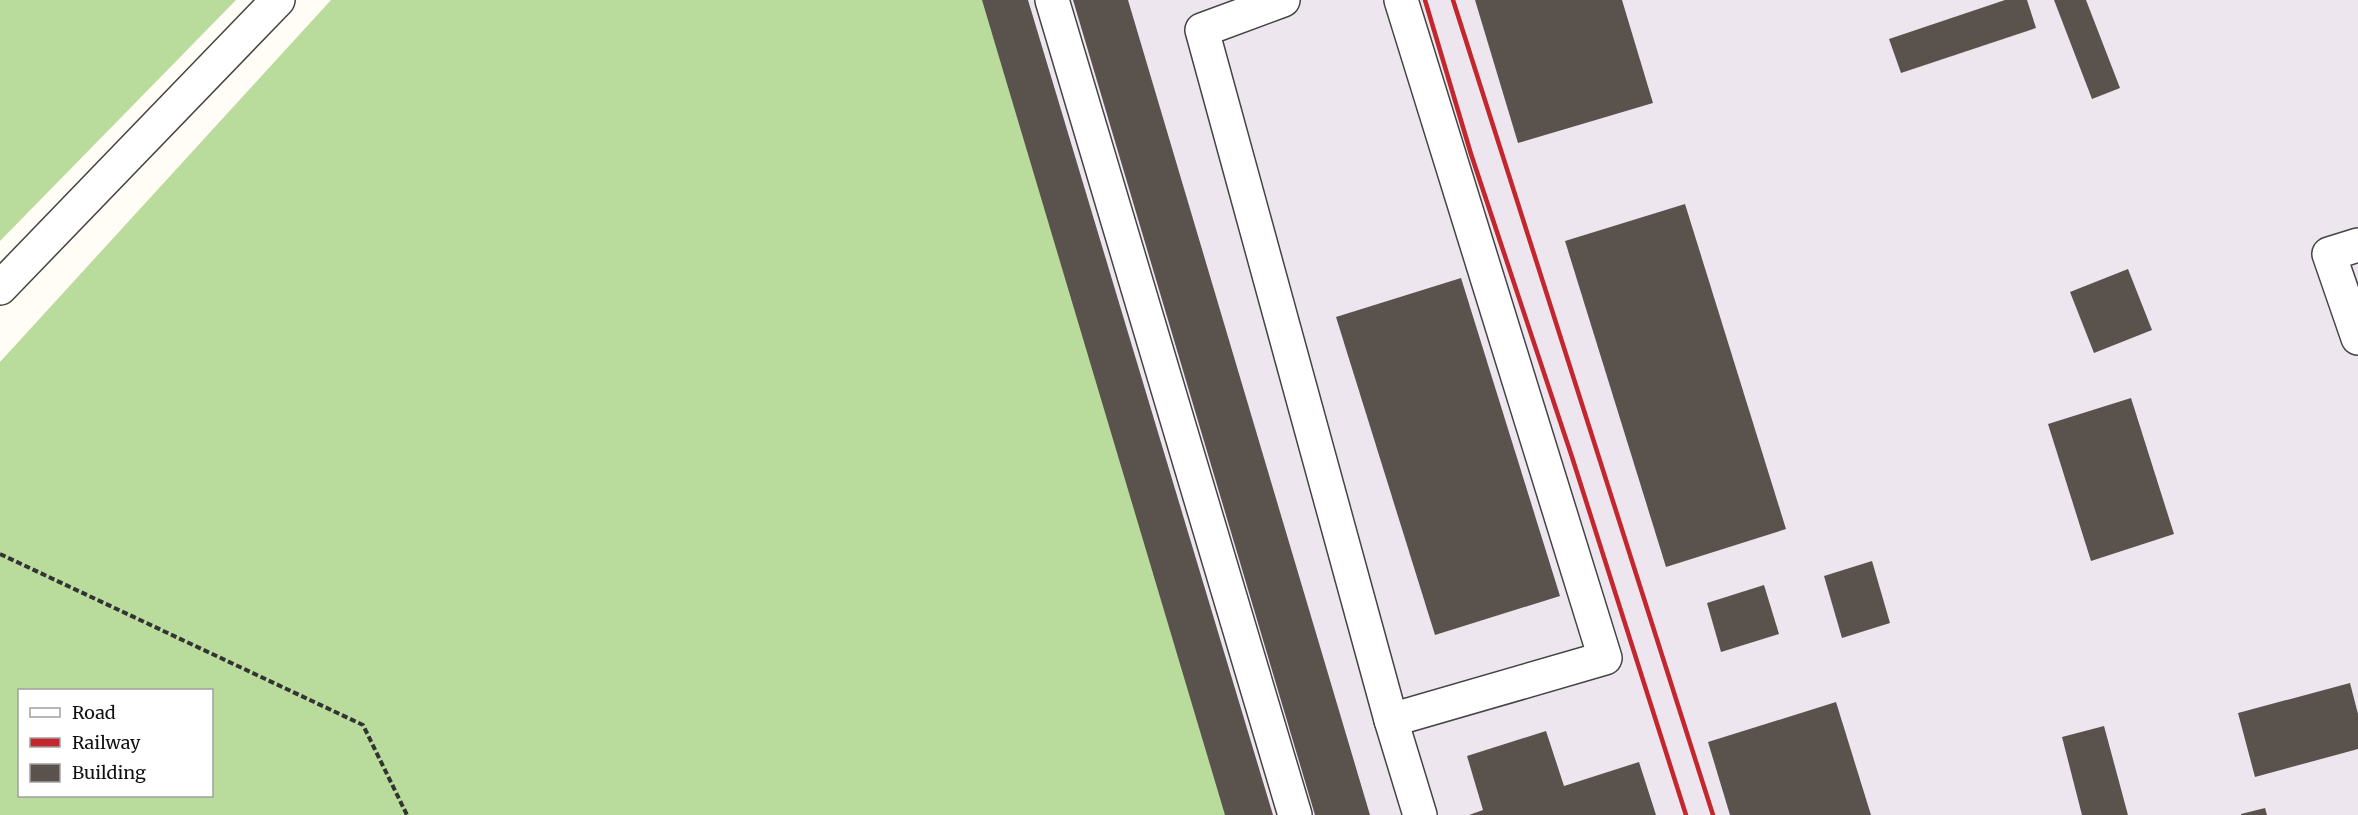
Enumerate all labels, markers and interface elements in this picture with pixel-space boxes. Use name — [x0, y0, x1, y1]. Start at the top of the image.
legend — [18, 689, 213, 797]
text: Road — [72, 701, 116, 724]
text: Railway — [72, 731, 141, 754]
text: Building — [72, 761, 146, 784]

